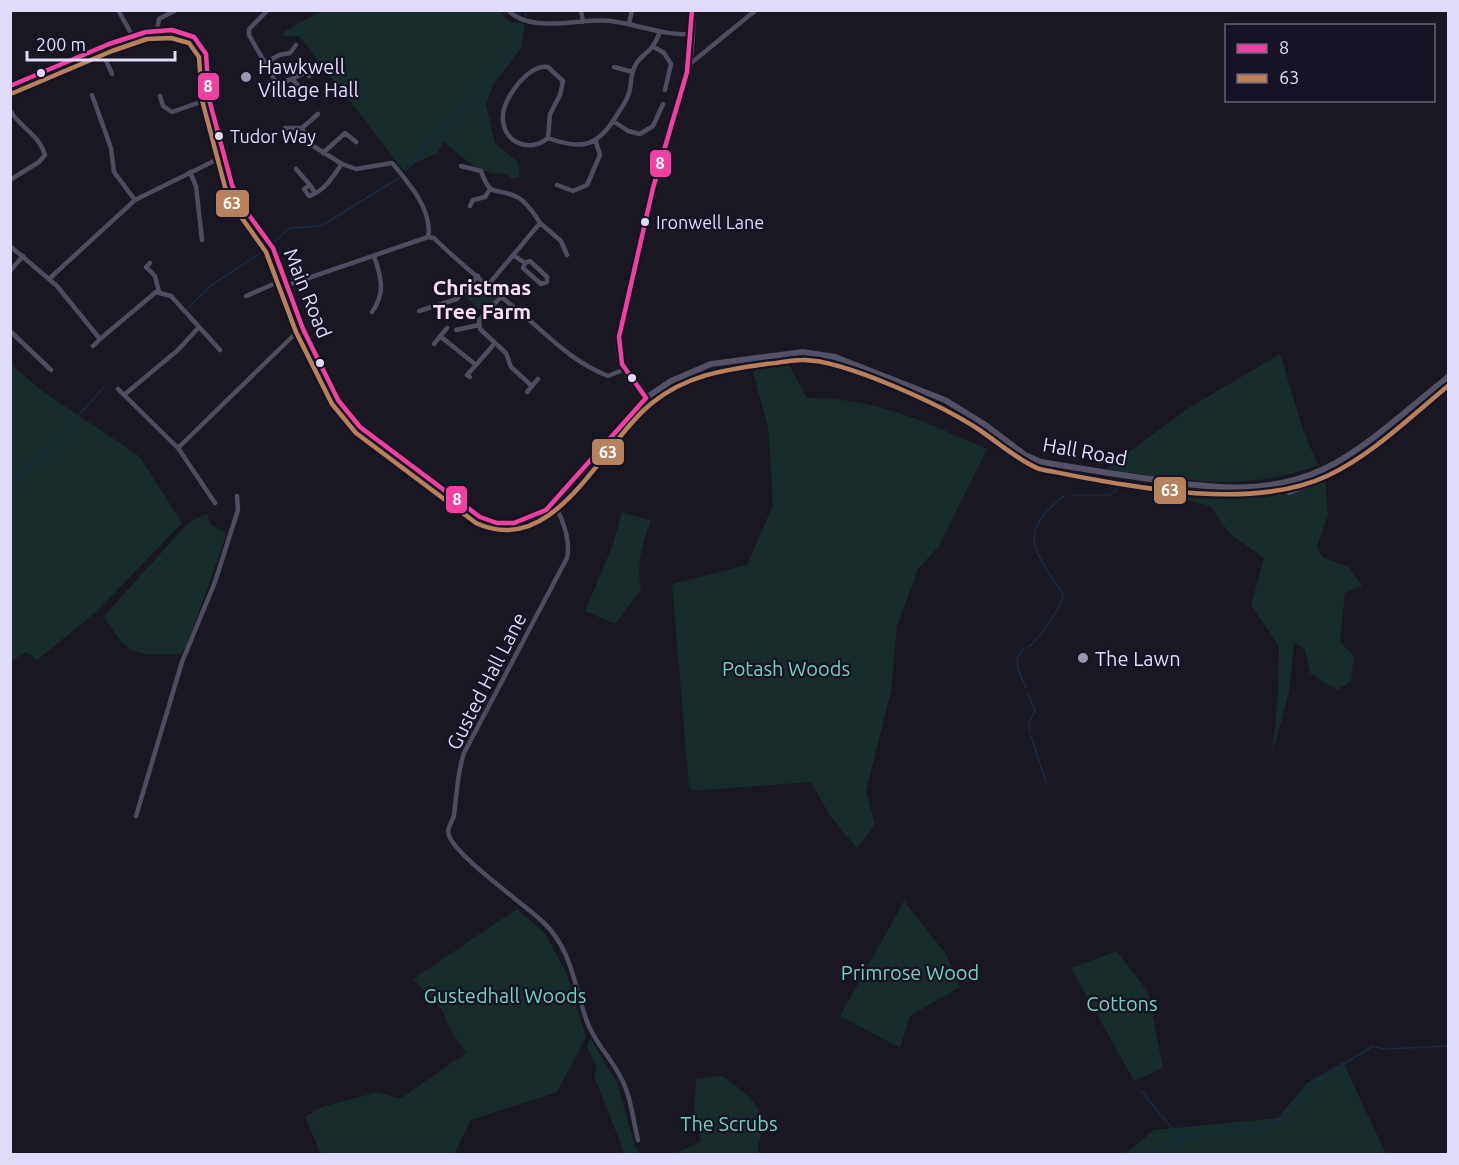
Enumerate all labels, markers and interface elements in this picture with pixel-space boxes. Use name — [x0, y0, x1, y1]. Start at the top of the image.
scale bar — [27, 24, 176, 62]
legend — [1225, 24, 1435, 102]
text: 200 m — [36, 34, 86, 54]
text: 8 — [1279, 37, 1289, 57]
place label: Hawkwell Village Hall — [258, 55, 359, 101]
unlabelled marker — [35, 67, 47, 79]
text: 63 — [1279, 67, 1299, 87]
marker: Hawkwell Village Hall — [239, 70, 253, 84]
line badge: 8 — [197, 72, 220, 101]
text: 8 — [203, 77, 213, 95]
place label: Tudor Way — [230, 126, 316, 146]
marker: Tudor Way — [213, 130, 225, 142]
line badge: 8 — [649, 149, 672, 178]
text: 8 — [655, 154, 665, 172]
line badge: 63 — [215, 189, 250, 218]
text: 63 — [223, 194, 241, 212]
place label: Ironwell Lane — [656, 212, 764, 232]
marker: Ironwell Lane — [639, 216, 651, 228]
street label: Main Road — [280, 245, 336, 341]
district label: Christmas Tree Farm — [433, 275, 531, 323]
unlabelled marker — [314, 357, 326, 369]
unlabelled marker — [626, 372, 638, 384]
street label: Hall Road — [1041, 432, 1129, 470]
line badge: 63 — [591, 438, 625, 466]
text: 63 — [599, 443, 617, 461]
line badge: 63 — [1153, 476, 1187, 505]
text: 63 — [1161, 481, 1179, 499]
line badge: 8 — [445, 485, 468, 514]
text: 8 — [452, 490, 462, 508]
street label: Gusted Hall Lane — [442, 609, 530, 753]
place label: The Lawn — [1095, 647, 1181, 670]
marker: The Lawn — [1076, 651, 1090, 665]
park label: Potash Woods — [722, 657, 850, 680]
park label: Primrose Wood — [841, 961, 979, 984]
park label: Gustedhall Woods — [424, 984, 586, 1007]
park label: Cottons — [1086, 992, 1158, 1015]
park label: The Scrubs — [680, 1112, 778, 1135]

